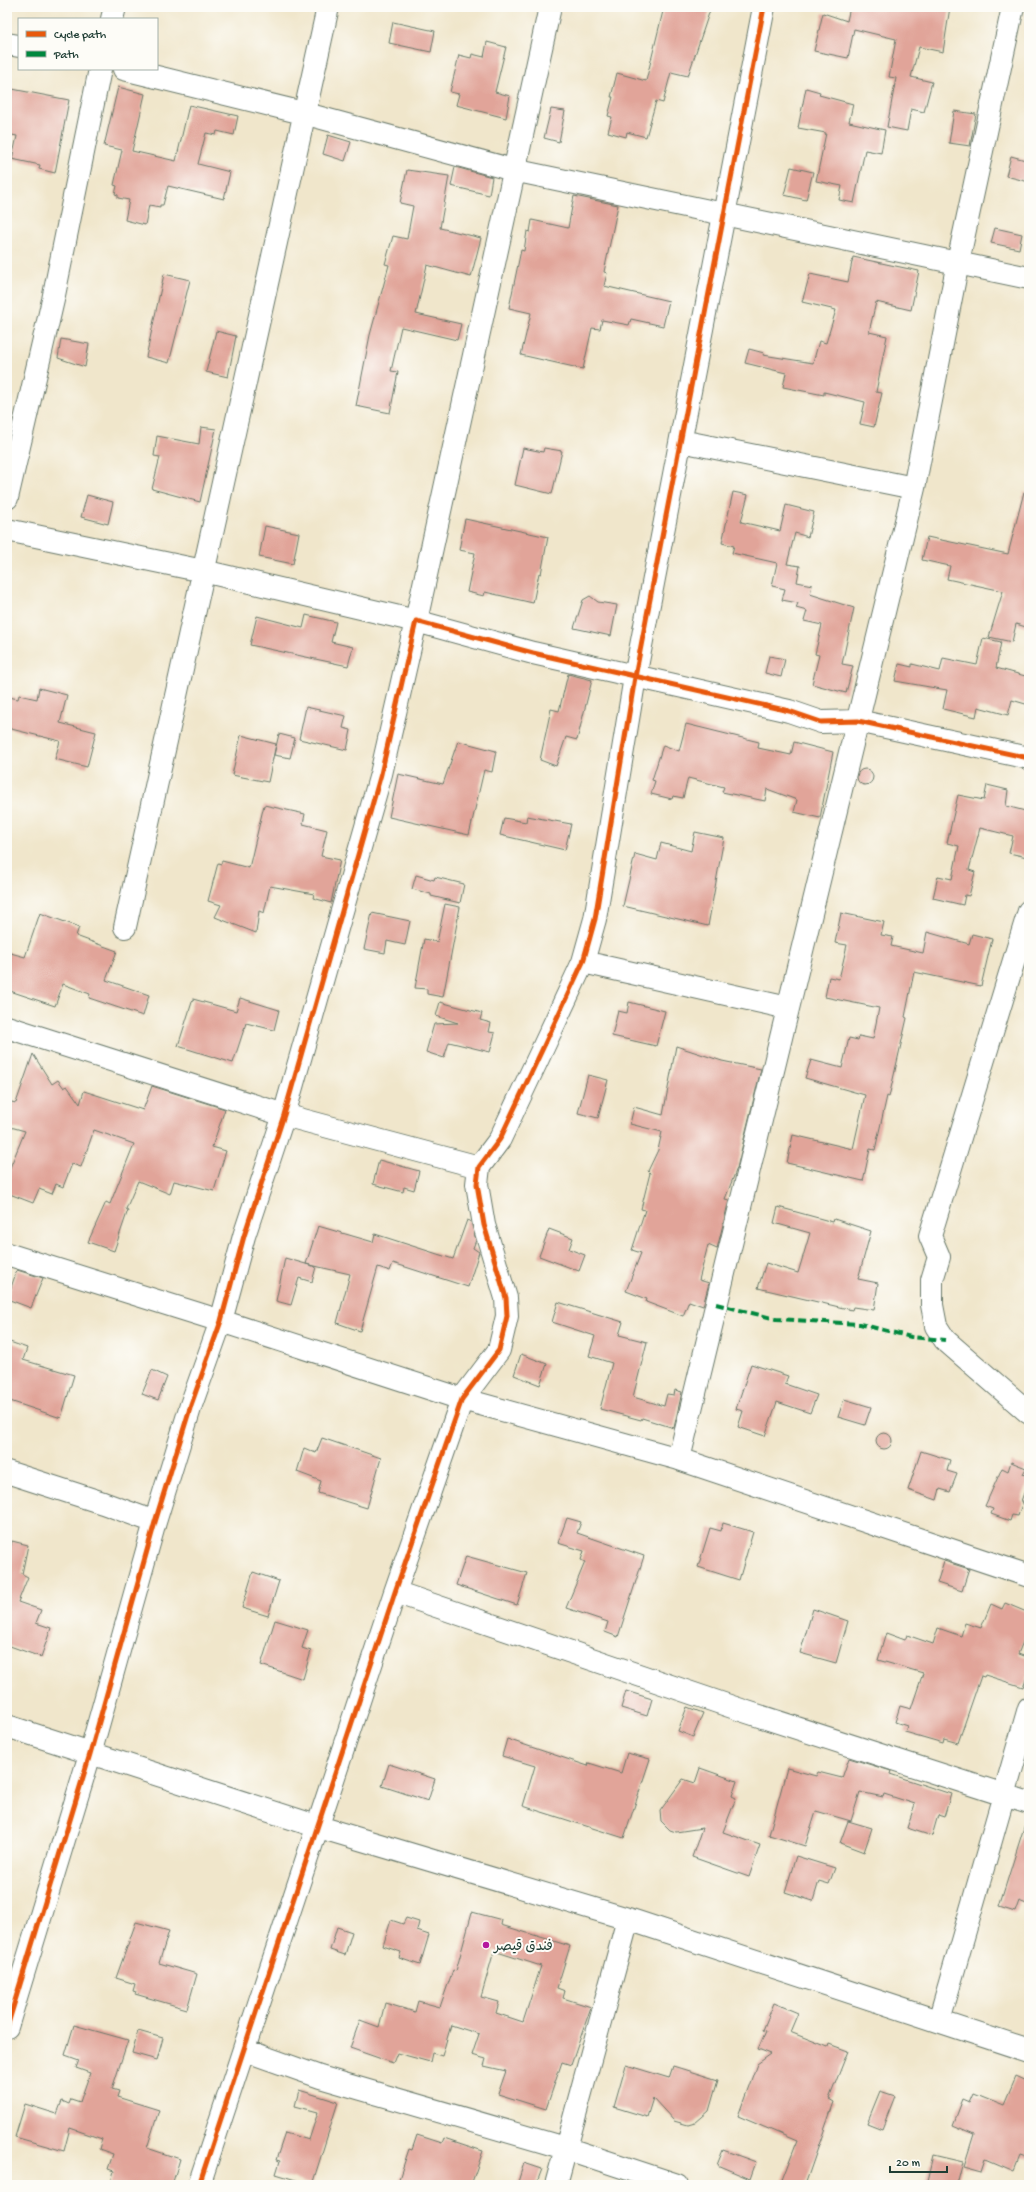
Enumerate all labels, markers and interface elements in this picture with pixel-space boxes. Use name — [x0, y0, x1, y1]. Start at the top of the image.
legend — [18, 18, 158, 70]
text: Cycle path — [54, 29, 107, 43]
text: Path — [53, 49, 79, 63]
place label: فندق قيصر — [493, 1939, 553, 1956]
marker: فندق قيصر — [481, 1940, 491, 1950]
scale bar — [890, 2148, 947, 2174]
text: 20 m — [896, 2157, 921, 2171]

